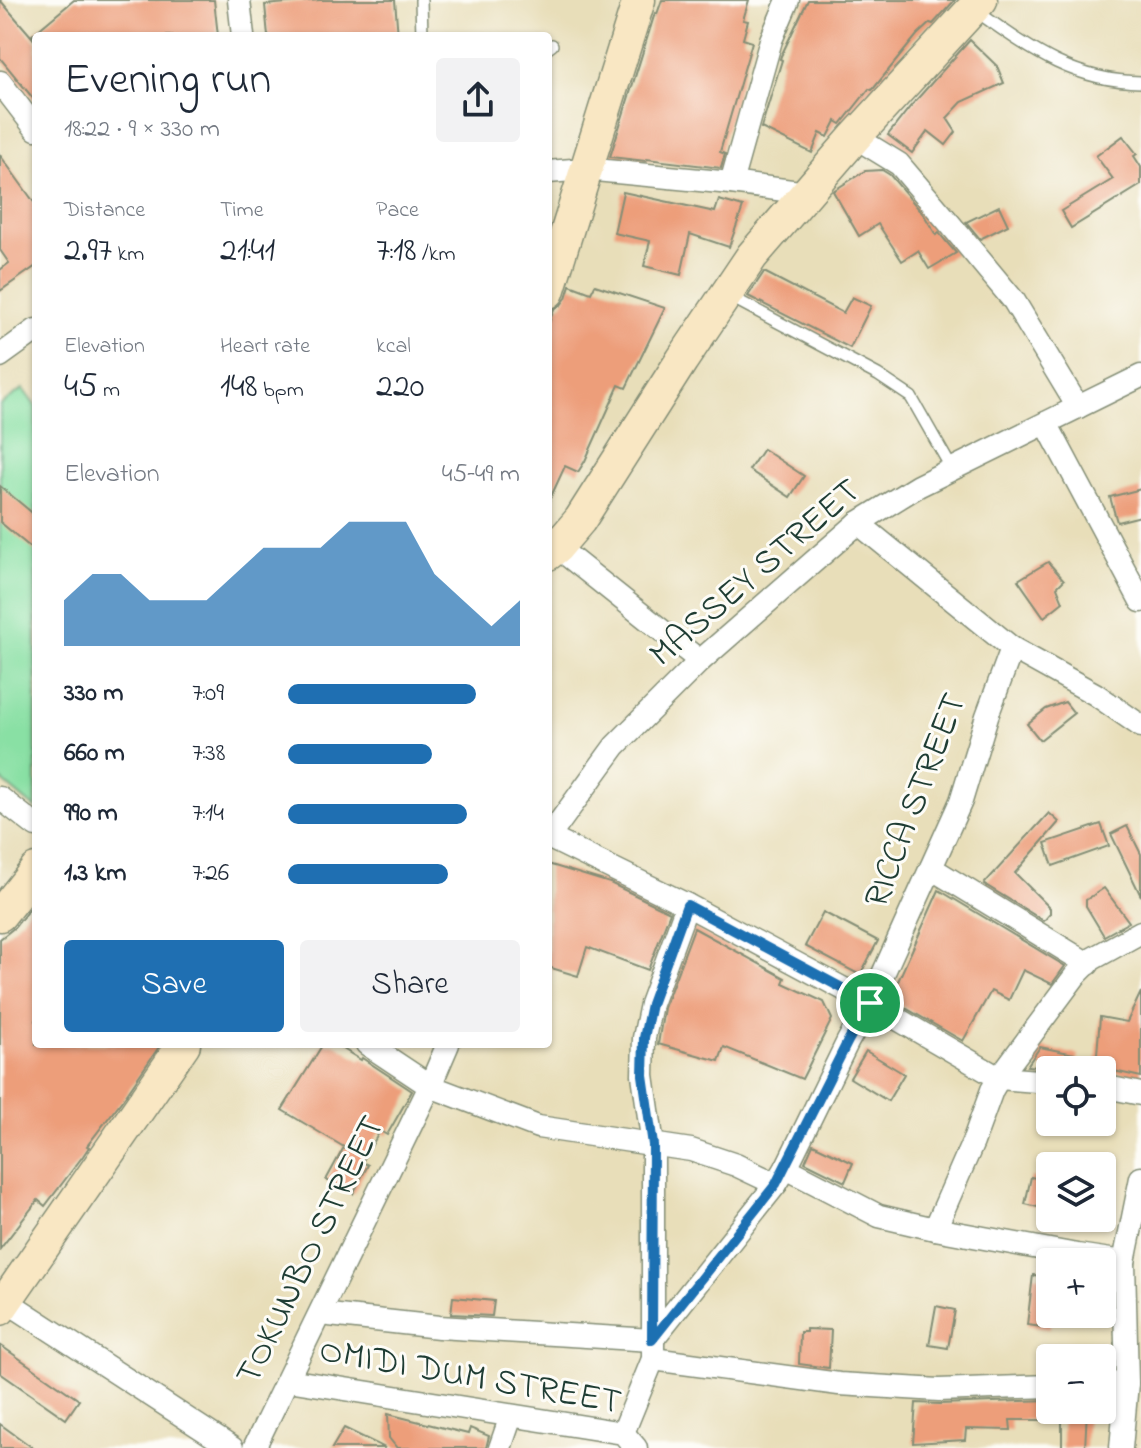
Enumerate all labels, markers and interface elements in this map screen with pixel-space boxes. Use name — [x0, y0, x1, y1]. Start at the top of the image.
text: Evening run — [64, 49, 271, 113]
button: share — [436, 58, 520, 142]
text: 18:22 · 9 × 330 m — [64, 111, 220, 149]
text: Distance — [64, 195, 145, 227]
text: Time — [220, 195, 264, 227]
text: Pace — [376, 195, 419, 227]
text: 2.97 — [64, 227, 112, 277]
text: 21:41 — [220, 227, 275, 277]
text: 7:18 — [376, 227, 416, 277]
text: km — [112, 239, 144, 271]
text: /km — [416, 239, 456, 271]
text: Elevation — [64, 331, 145, 363]
text: Heart rate — [220, 331, 310, 363]
text: kcal — [376, 331, 411, 363]
text: 45 — [64, 363, 97, 413]
text: 148 — [220, 363, 258, 413]
text: 220 — [376, 363, 424, 413]
text: m — [97, 375, 120, 407]
text: bpm — [258, 375, 304, 407]
text: Elevation — [64, 456, 160, 494]
text: 45–49 m — [442, 456, 520, 494]
street label: MASSEY STREET — [638, 467, 874, 681]
text: 330 m — [64, 675, 123, 713]
text: 7:09 — [192, 675, 224, 713]
street label: RICCA STREET — [852, 686, 982, 916]
text: 660 m — [64, 735, 125, 773]
text: 7:38 — [192, 735, 225, 773]
text: 990 m — [64, 795, 118, 833]
text: 7:14 — [192, 795, 224, 833]
text: 1.3 km — [64, 855, 126, 893]
text: 7:26 — [192, 855, 229, 893]
button: Save — [64, 940, 284, 1032]
button: Share — [300, 940, 520, 1032]
pin — [836, 969, 904, 1037]
icon: arrive — [848, 981, 892, 1025]
map controls — [1036, 1056, 1116, 1424]
button: locate — [1036, 1056, 1116, 1136]
street label: TOKUNBO STREET — [224, 1107, 400, 1395]
button: layers — [1036, 1152, 1116, 1232]
button: + — [1036, 1248, 1116, 1328]
street label: OMIDI DUM STREET — [315, 1325, 625, 1431]
button: − — [1036, 1344, 1116, 1424]

